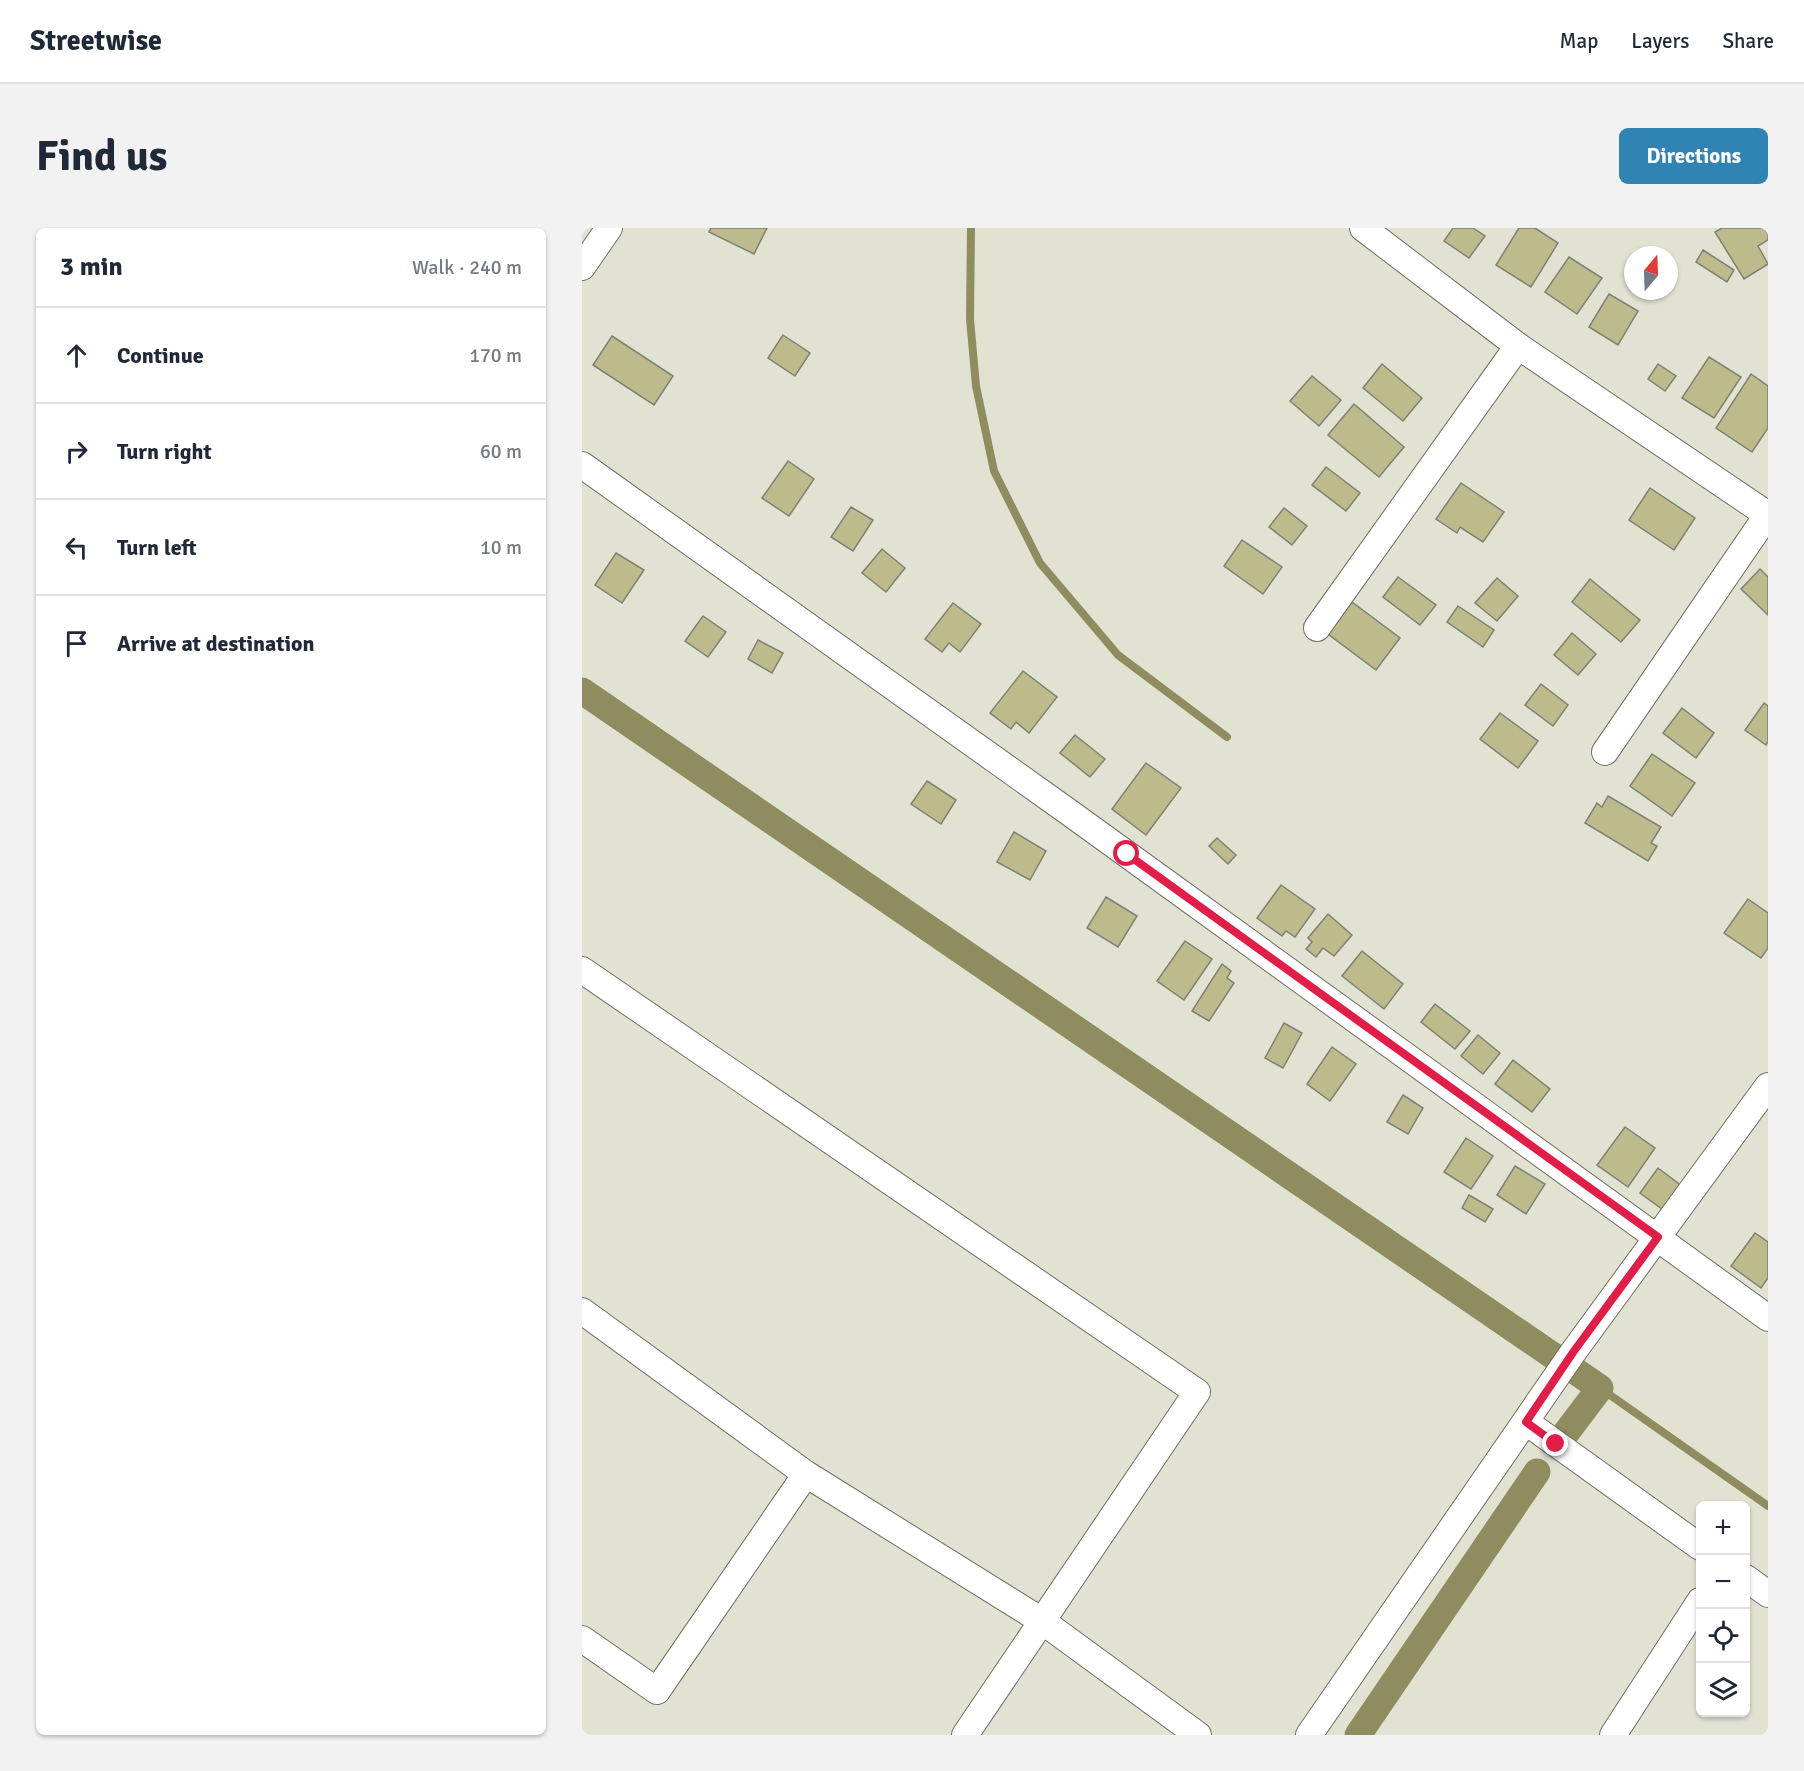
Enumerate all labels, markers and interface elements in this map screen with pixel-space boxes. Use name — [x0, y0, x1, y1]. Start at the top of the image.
text: Streetwise — [30, 24, 162, 58]
text: Map — [1560, 28, 1598, 54]
text: Layers — [1631, 28, 1689, 54]
text: Share — [1722, 28, 1774, 54]
button: Directions — [1619, 128, 1768, 184]
text: Find us — [36, 131, 167, 182]
north arrow — [1624, 246, 1678, 300]
text: 3 min — [60, 251, 123, 283]
text: Walk · 240 m — [412, 255, 522, 280]
icon: ahead — [60, 339, 93, 372]
text: Continue — [117, 342, 204, 369]
text: 170 m — [469, 343, 522, 368]
icon: right — [60, 435, 93, 468]
text: Turn right — [117, 438, 212, 465]
text: 60 m — [480, 439, 522, 464]
icon: left — [60, 531, 93, 564]
text: Turn left — [117, 534, 197, 561]
text: 10 m — [480, 535, 522, 560]
icon: arrive — [60, 627, 93, 660]
text: Arrive at destination — [117, 630, 314, 657]
route start — [1113, 840, 1139, 866]
route end — [1542, 1430, 1568, 1456]
map controls — [1696, 1501, 1750, 1717]
button: + — [1696, 1501, 1750, 1555]
button: − — [1696, 1555, 1750, 1609]
button: locate — [1696, 1609, 1750, 1663]
button: layers — [1696, 1663, 1750, 1717]

